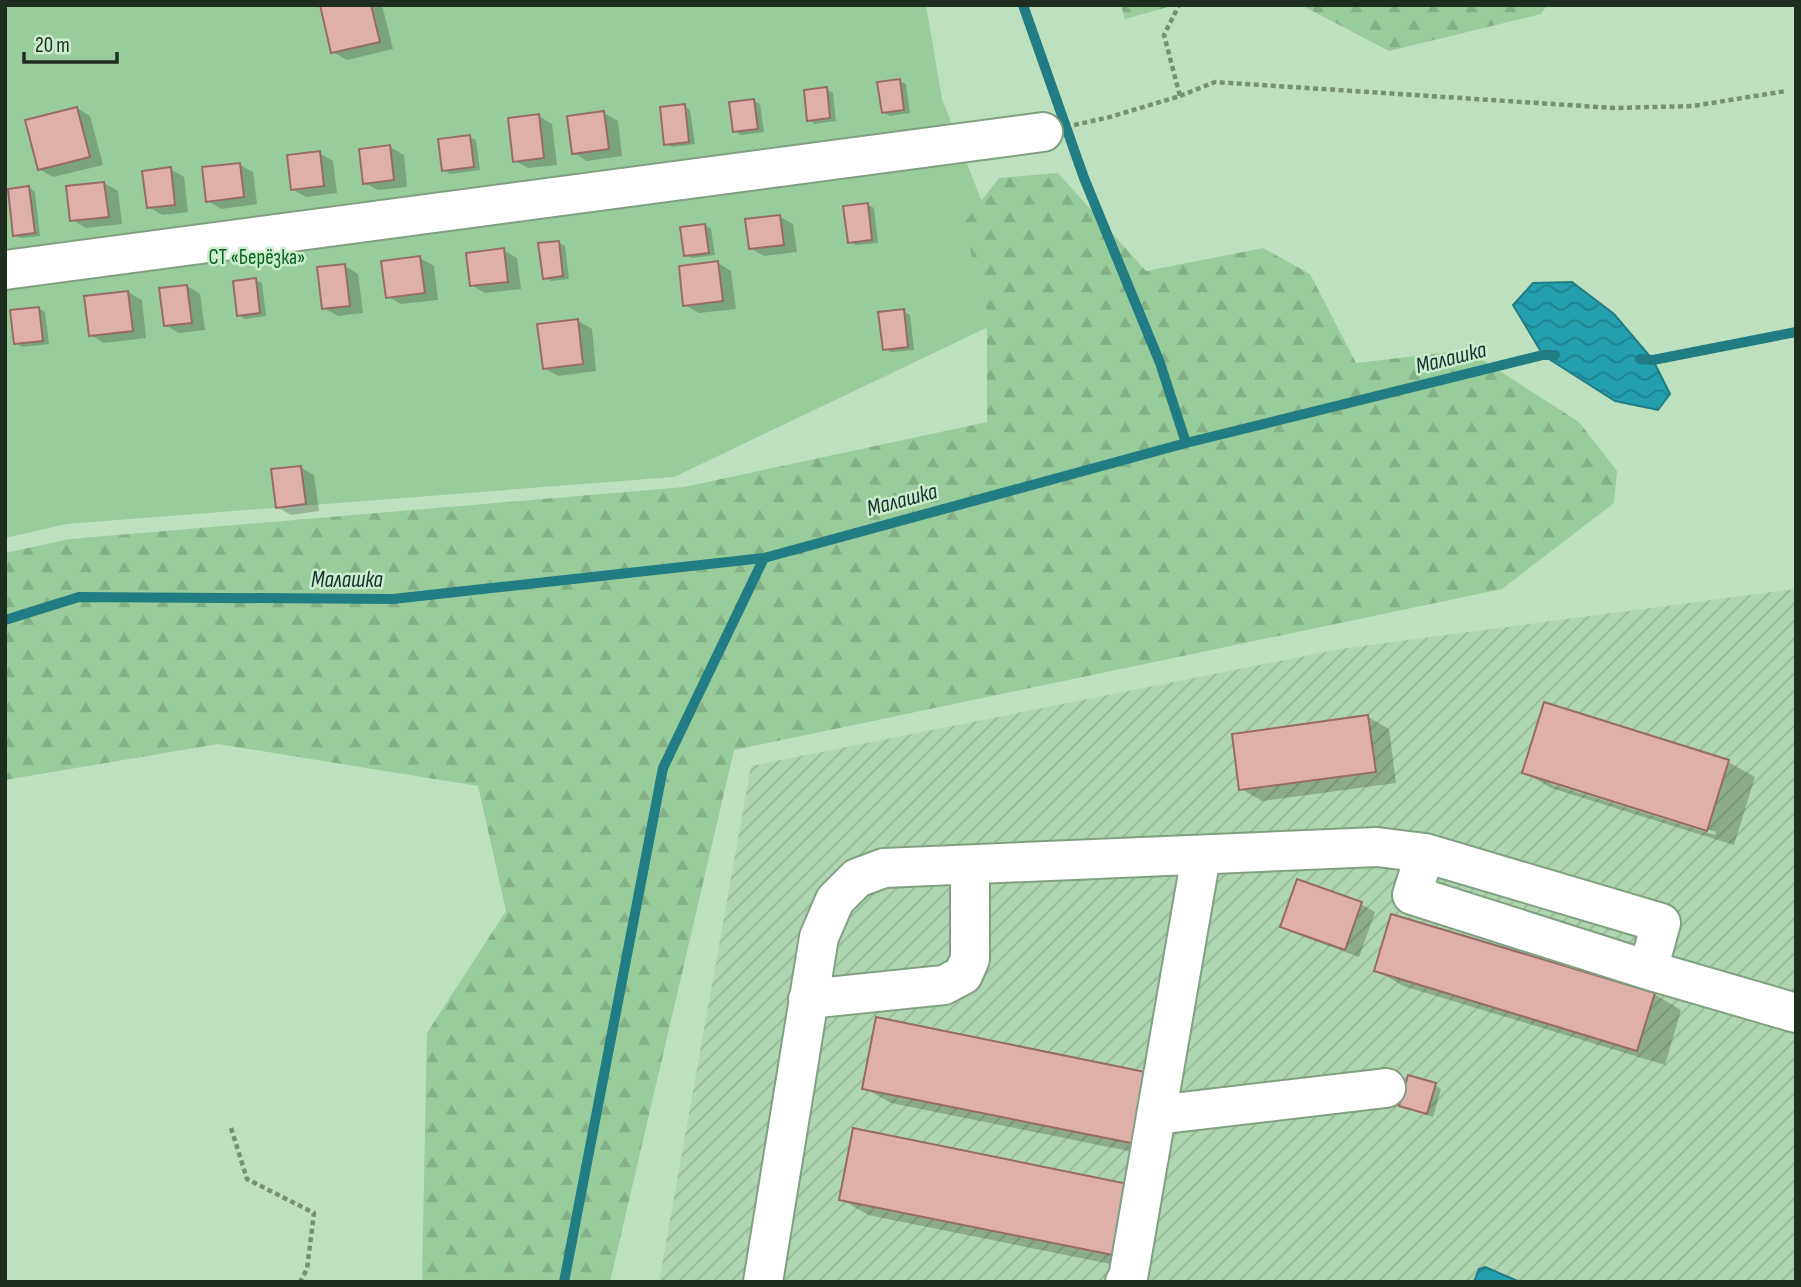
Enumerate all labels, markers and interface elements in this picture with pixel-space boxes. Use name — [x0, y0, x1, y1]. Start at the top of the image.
scale bar — [24, 21, 117, 65]
text: 20 m — [35, 33, 70, 58]
park label: СТ «Берёзка» — [209, 245, 305, 270]
water label: Малашка — [1413, 336, 1490, 380]
water label: Малашка — [864, 477, 941, 523]
water label: Малашка — [311, 566, 384, 594]

